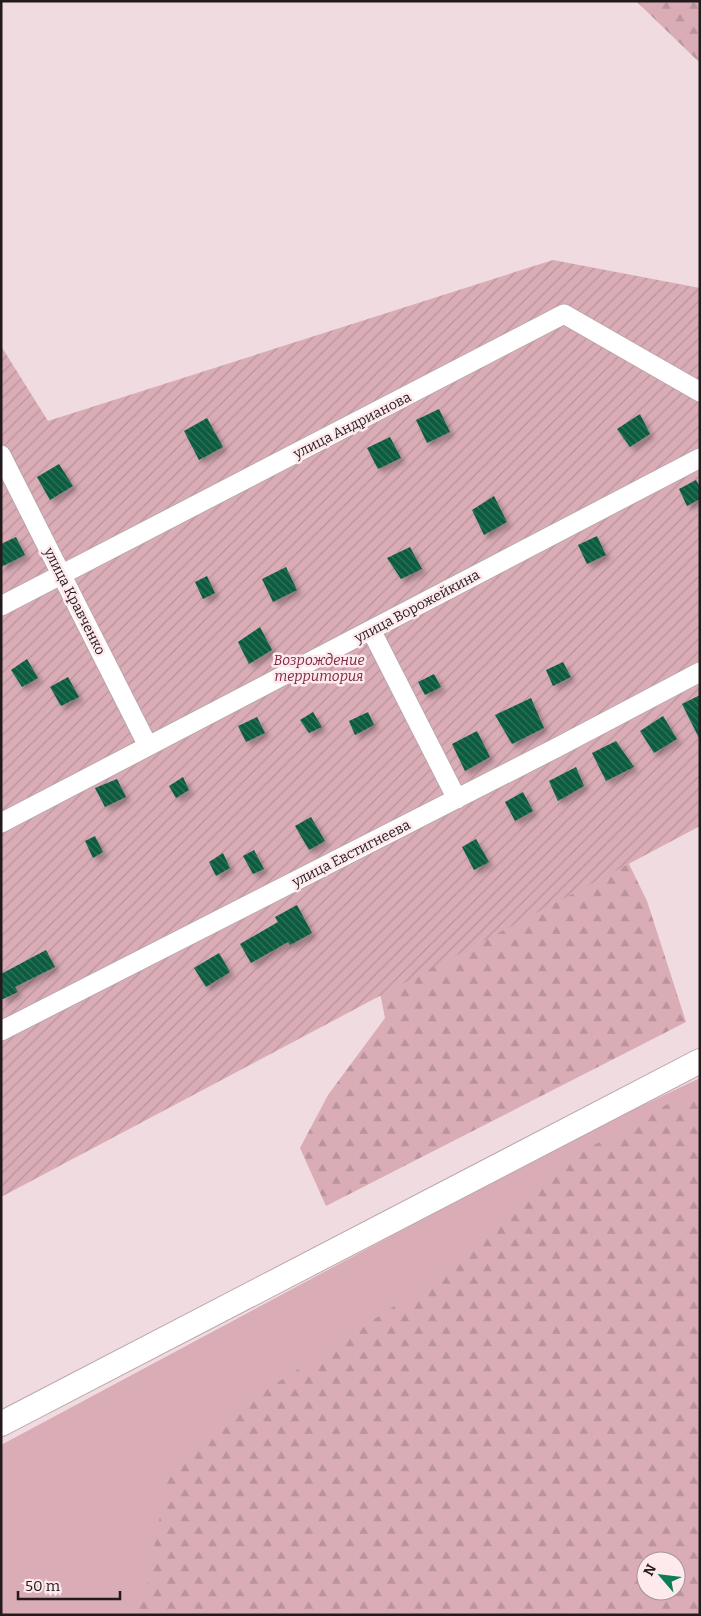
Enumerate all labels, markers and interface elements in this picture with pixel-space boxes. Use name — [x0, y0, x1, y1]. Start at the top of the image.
street label: улица Андрианова — [290, 388, 414, 463]
street label: улица Кравченко — [40, 544, 109, 658]
street label: улица Ворожейкина — [351, 566, 483, 647]
park label: Возрождение территория — [274, 652, 364, 685]
street label: улица Евстигнеева — [288, 816, 414, 891]
north arrow — [636, 1551, 686, 1601]
text: N — [640, 1561, 660, 1579]
scale bar — [18, 1568, 120, 1600]
text: 50 m — [25, 1577, 61, 1595]

